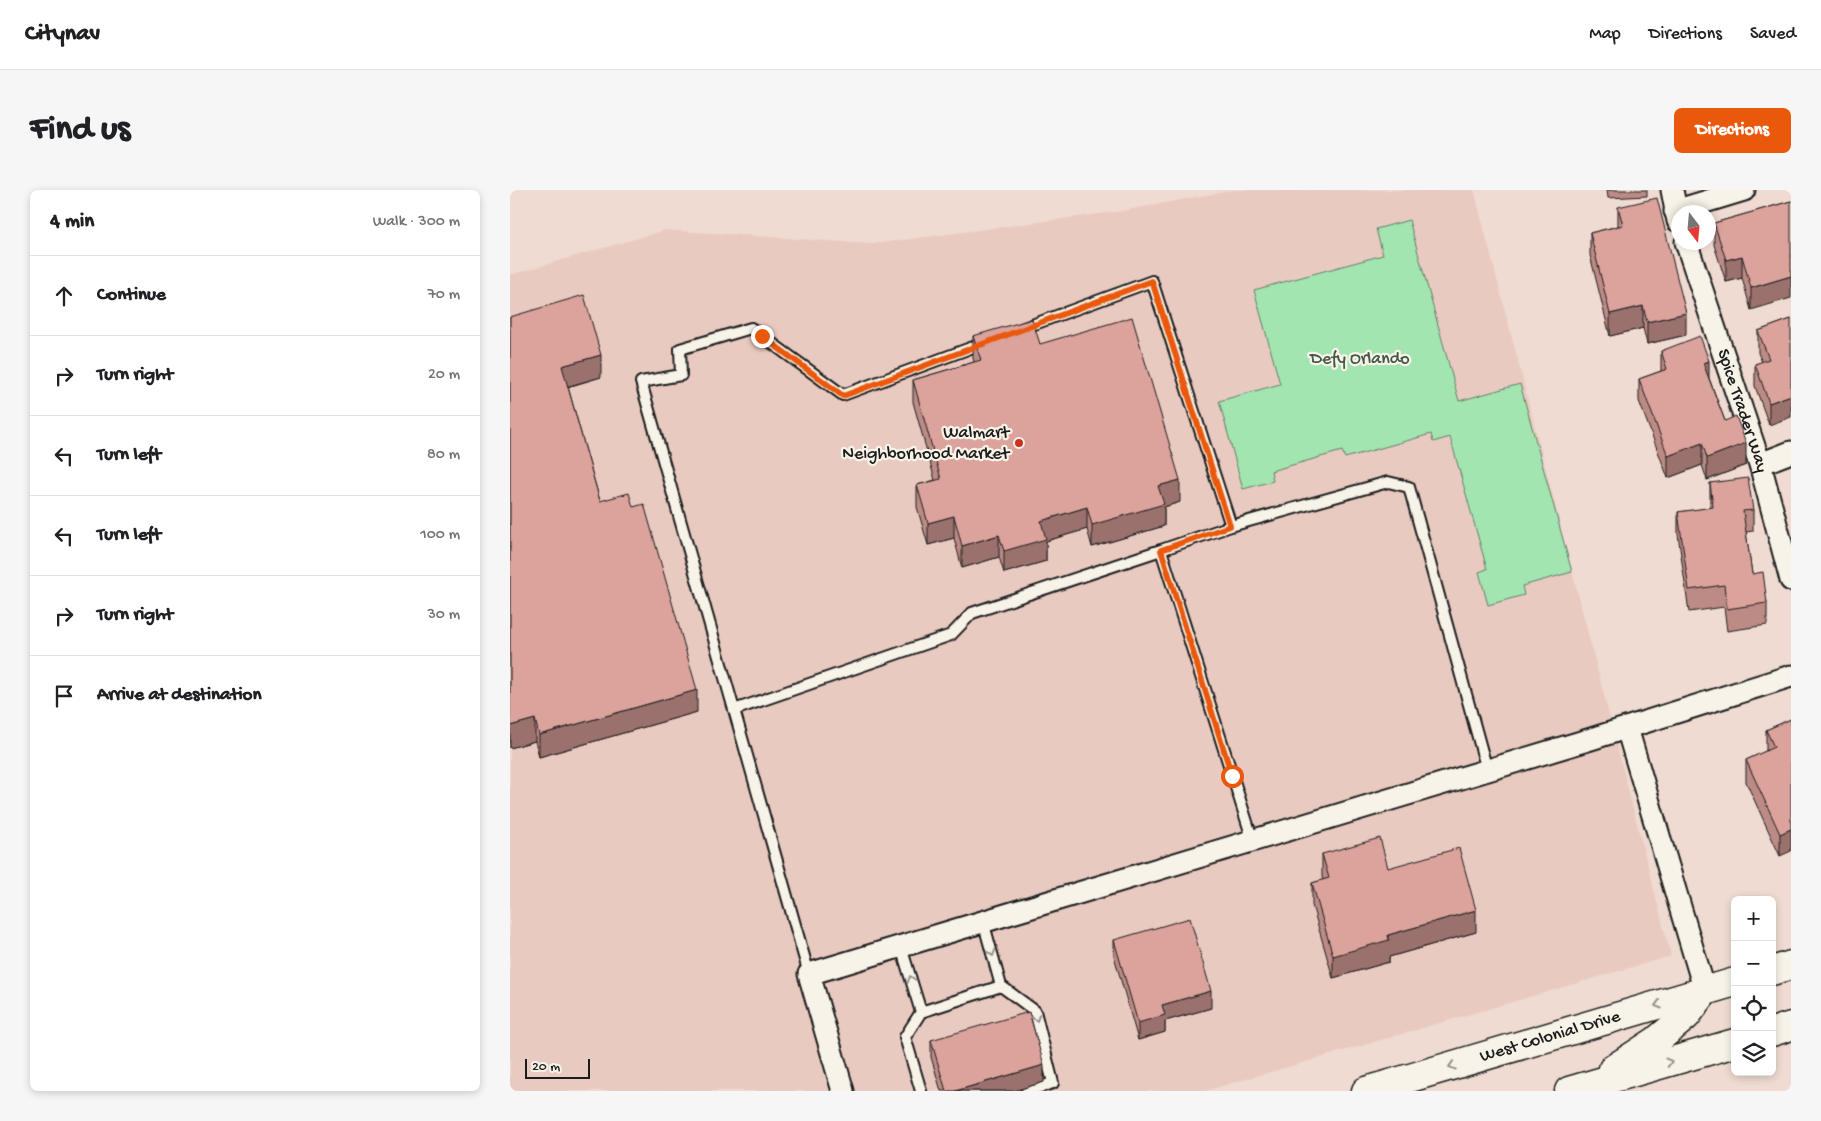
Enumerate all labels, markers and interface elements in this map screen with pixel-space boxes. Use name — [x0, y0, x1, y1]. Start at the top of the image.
text: Citynav — [25, 20, 100, 49]
text: Map — [1589, 24, 1621, 45]
text: Directions — [1649, 24, 1722, 45]
text: Saved — [1750, 24, 1796, 45]
button: Directions — [1674, 108, 1791, 153]
text: Find us — [30, 110, 130, 151]
north arrow — [1671, 205, 1716, 250]
text: 4 min — [50, 210, 94, 235]
text: Walk · 300 m — [373, 213, 460, 232]
icon: ahead — [50, 282, 78, 310]
text: Continue — [97, 284, 166, 307]
text: 70 m — [427, 286, 460, 305]
route end — [751, 325, 774, 348]
street label: Spice Trader Way — [1712, 346, 1772, 475]
park label: Defy Orlando — [1309, 349, 1410, 370]
icon: right — [50, 362, 78, 390]
text: Turn right — [97, 364, 173, 387]
text: 20 m — [428, 366, 460, 385]
place label: Walmart Neighborhood Market — [842, 423, 1011, 465]
marker: Walmart Neighborhood Market — [1013, 437, 1025, 449]
icon: left — [50, 442, 78, 470]
text: Turn left — [97, 444, 161, 467]
text: 80 m — [427, 446, 460, 465]
icon: left — [50, 522, 78, 550]
text: Turn left — [97, 524, 161, 547]
text: 100 m — [420, 526, 460, 545]
icon: right — [50, 602, 78, 630]
text: Turn right — [97, 604, 173, 627]
text: 30 m — [427, 606, 460, 625]
icon: arrive — [50, 682, 78, 710]
text: Arrive at destination — [97, 684, 261, 707]
route start — [1221, 765, 1244, 788]
map controls — [1731, 896, 1776, 1076]
button: + — [1731, 896, 1776, 941]
button: − — [1731, 941, 1776, 986]
one-way arrow — [986, 949, 997, 958]
one-way arrow — [906, 976, 916, 984]
button: locate — [1731, 986, 1776, 1031]
one-way arrow — [1655, 999, 1663, 1009]
street label: West Colonial Drive — [1478, 1006, 1623, 1067]
one-way arrow — [1030, 1013, 1040, 1022]
button: layers — [1731, 1031, 1776, 1076]
scale bar — [525, 1056, 590, 1079]
one-way arrow — [1665, 1058, 1673, 1068]
text: 20 m — [532, 1059, 560, 1076]
one-way arrow — [1448, 1060, 1457, 1070]

